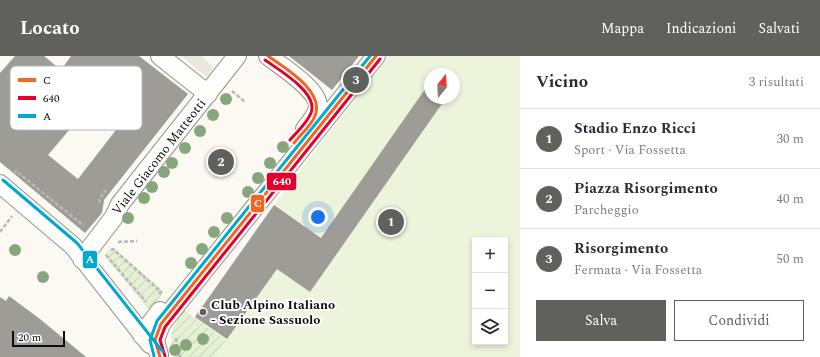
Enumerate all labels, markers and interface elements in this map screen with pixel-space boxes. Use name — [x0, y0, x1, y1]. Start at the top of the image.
text: Locato — [20, 14, 80, 43]
text: Mappa — [601, 18, 644, 39]
text: Indicazioni — [666, 18, 736, 39]
text: Salvati — [758, 18, 800, 39]
pin: 3 — [343, 65, 369, 95]
legend — [10, 66, 142, 130]
north arrow — [424, 68, 460, 104]
text: Vicino — [536, 69, 588, 95]
text: C — [43, 72, 51, 89]
text: 3 risultati — [749, 72, 804, 92]
text: 640 — [43, 90, 60, 107]
street label: Viale Giacomo Matteotti — [107, 94, 211, 220]
text: A — [43, 108, 51, 125]
text: Stadio Enzo Ricci — [574, 117, 696, 140]
text: 1 — [545, 129, 553, 149]
text: 30 m — [777, 129, 804, 149]
text: Sport · Via Fossetta — [574, 140, 686, 160]
pin: 2 — [208, 147, 234, 177]
line badge: 640 — [266, 172, 297, 191]
text: 640 — [273, 173, 291, 190]
text: Piazza Risorgimento — [574, 177, 718, 200]
text: 2 — [545, 189, 553, 209]
text: 40 m — [777, 189, 804, 209]
line badge: C — [250, 194, 265, 213]
text: C — [254, 195, 262, 212]
text: Parcheggio — [574, 200, 639, 220]
your location — [308, 207, 328, 227]
pin: 1 — [378, 207, 404, 237]
map controls — [472, 237, 508, 345]
button: + — [472, 237, 508, 273]
text: Risorgimento — [574, 237, 668, 260]
text: 3 — [545, 249, 553, 269]
text: 50 m — [777, 249, 804, 269]
line badge: A — [82, 250, 98, 269]
text: A — [86, 251, 95, 268]
text: Fermata · Via Fossetta — [574, 260, 702, 280]
button: − — [472, 273, 508, 309]
place label: Club Alpino Italiano - Sezione Sassuolo — [211, 295, 335, 330]
button: Salva — [536, 300, 666, 341]
button: Condividi — [674, 300, 804, 341]
marker: Club Alpino Italiano - Sezione Sassuolo — [198, 307, 208, 317]
button: layers — [472, 309, 508, 345]
scale bar — [12, 329, 65, 348]
text: 20 m — [18, 329, 41, 346]

